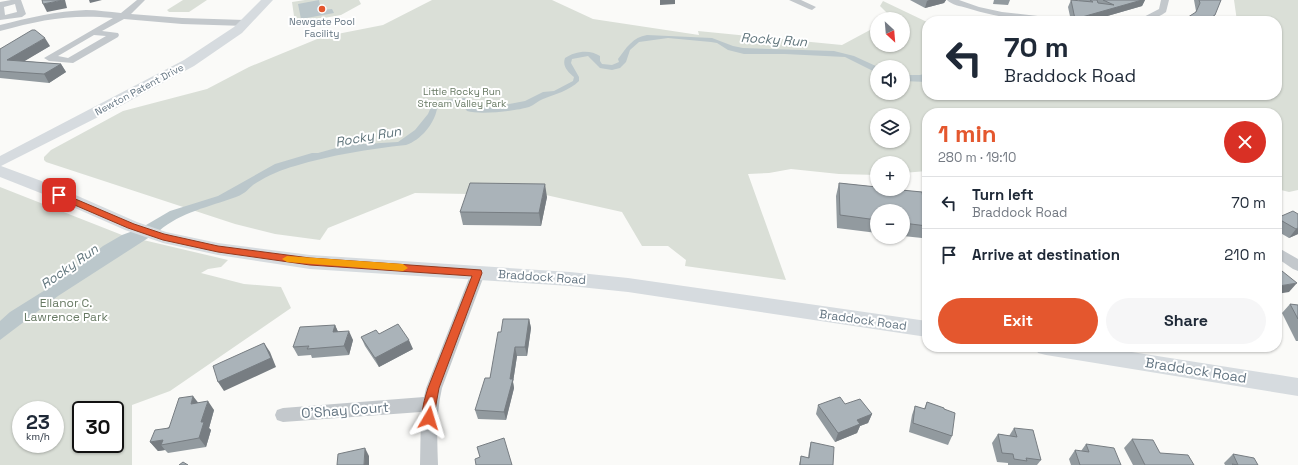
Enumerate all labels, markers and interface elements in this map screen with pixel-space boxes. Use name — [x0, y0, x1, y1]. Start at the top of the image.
marker: Newgate Pool Facility — [317, 4, 327, 14]
north arrow — [870, 12, 910, 52]
map controls — [870, 12, 910, 244]
place label: Newgate Pool Facility — [289, 15, 355, 40]
water label: Rocky Run — [740, 29, 809, 50]
text: 70 m — [1004, 29, 1069, 65]
icon: left — [938, 32, 990, 84]
button: sound — [870, 60, 910, 100]
street label: Newton Patent Drive — [93, 61, 186, 118]
text: Braddock Road — [1004, 64, 1136, 87]
park label: Little Rocky Run Stream Valley Park — [418, 85, 507, 110]
button: layers — [870, 108, 910, 148]
text: 1 min — [938, 118, 997, 149]
button: close — [1224, 121, 1266, 163]
water label: Rocky Run — [334, 122, 403, 151]
text: 280 m · 19:10 — [938, 149, 1016, 166]
button: + — [870, 156, 910, 196]
pin — [42, 178, 76, 212]
icon: arrive — [48, 184, 70, 206]
text: Turn left — [972, 185, 1034, 204]
icon: left — [938, 192, 960, 214]
text: 70 m — [1231, 193, 1266, 212]
button: − — [870, 204, 910, 244]
text: Braddock Road — [972, 204, 1067, 221]
water label: Rocky Run — [37, 240, 102, 292]
icon: arrive — [938, 244, 960, 266]
text: Arrive at destination — [972, 245, 1120, 264]
text: 210 m — [1224, 245, 1266, 264]
street label: Braddock Road — [498, 266, 586, 288]
park label: Ellanor C. Lawrence Park — [24, 295, 109, 325]
button: Exit — [938, 298, 1098, 344]
button: Share — [1106, 298, 1266, 344]
street label: Braddock Road — [818, 306, 908, 334]
street label: Braddock Road — [1144, 353, 1248, 387]
position arrow — [408, 397, 450, 439]
street label: O'Shay Court — [301, 398, 389, 422]
speed limit sign: 30 — [72, 401, 124, 453]
text: 23 — [26, 409, 50, 435]
text: km/h — [26, 430, 50, 443]

